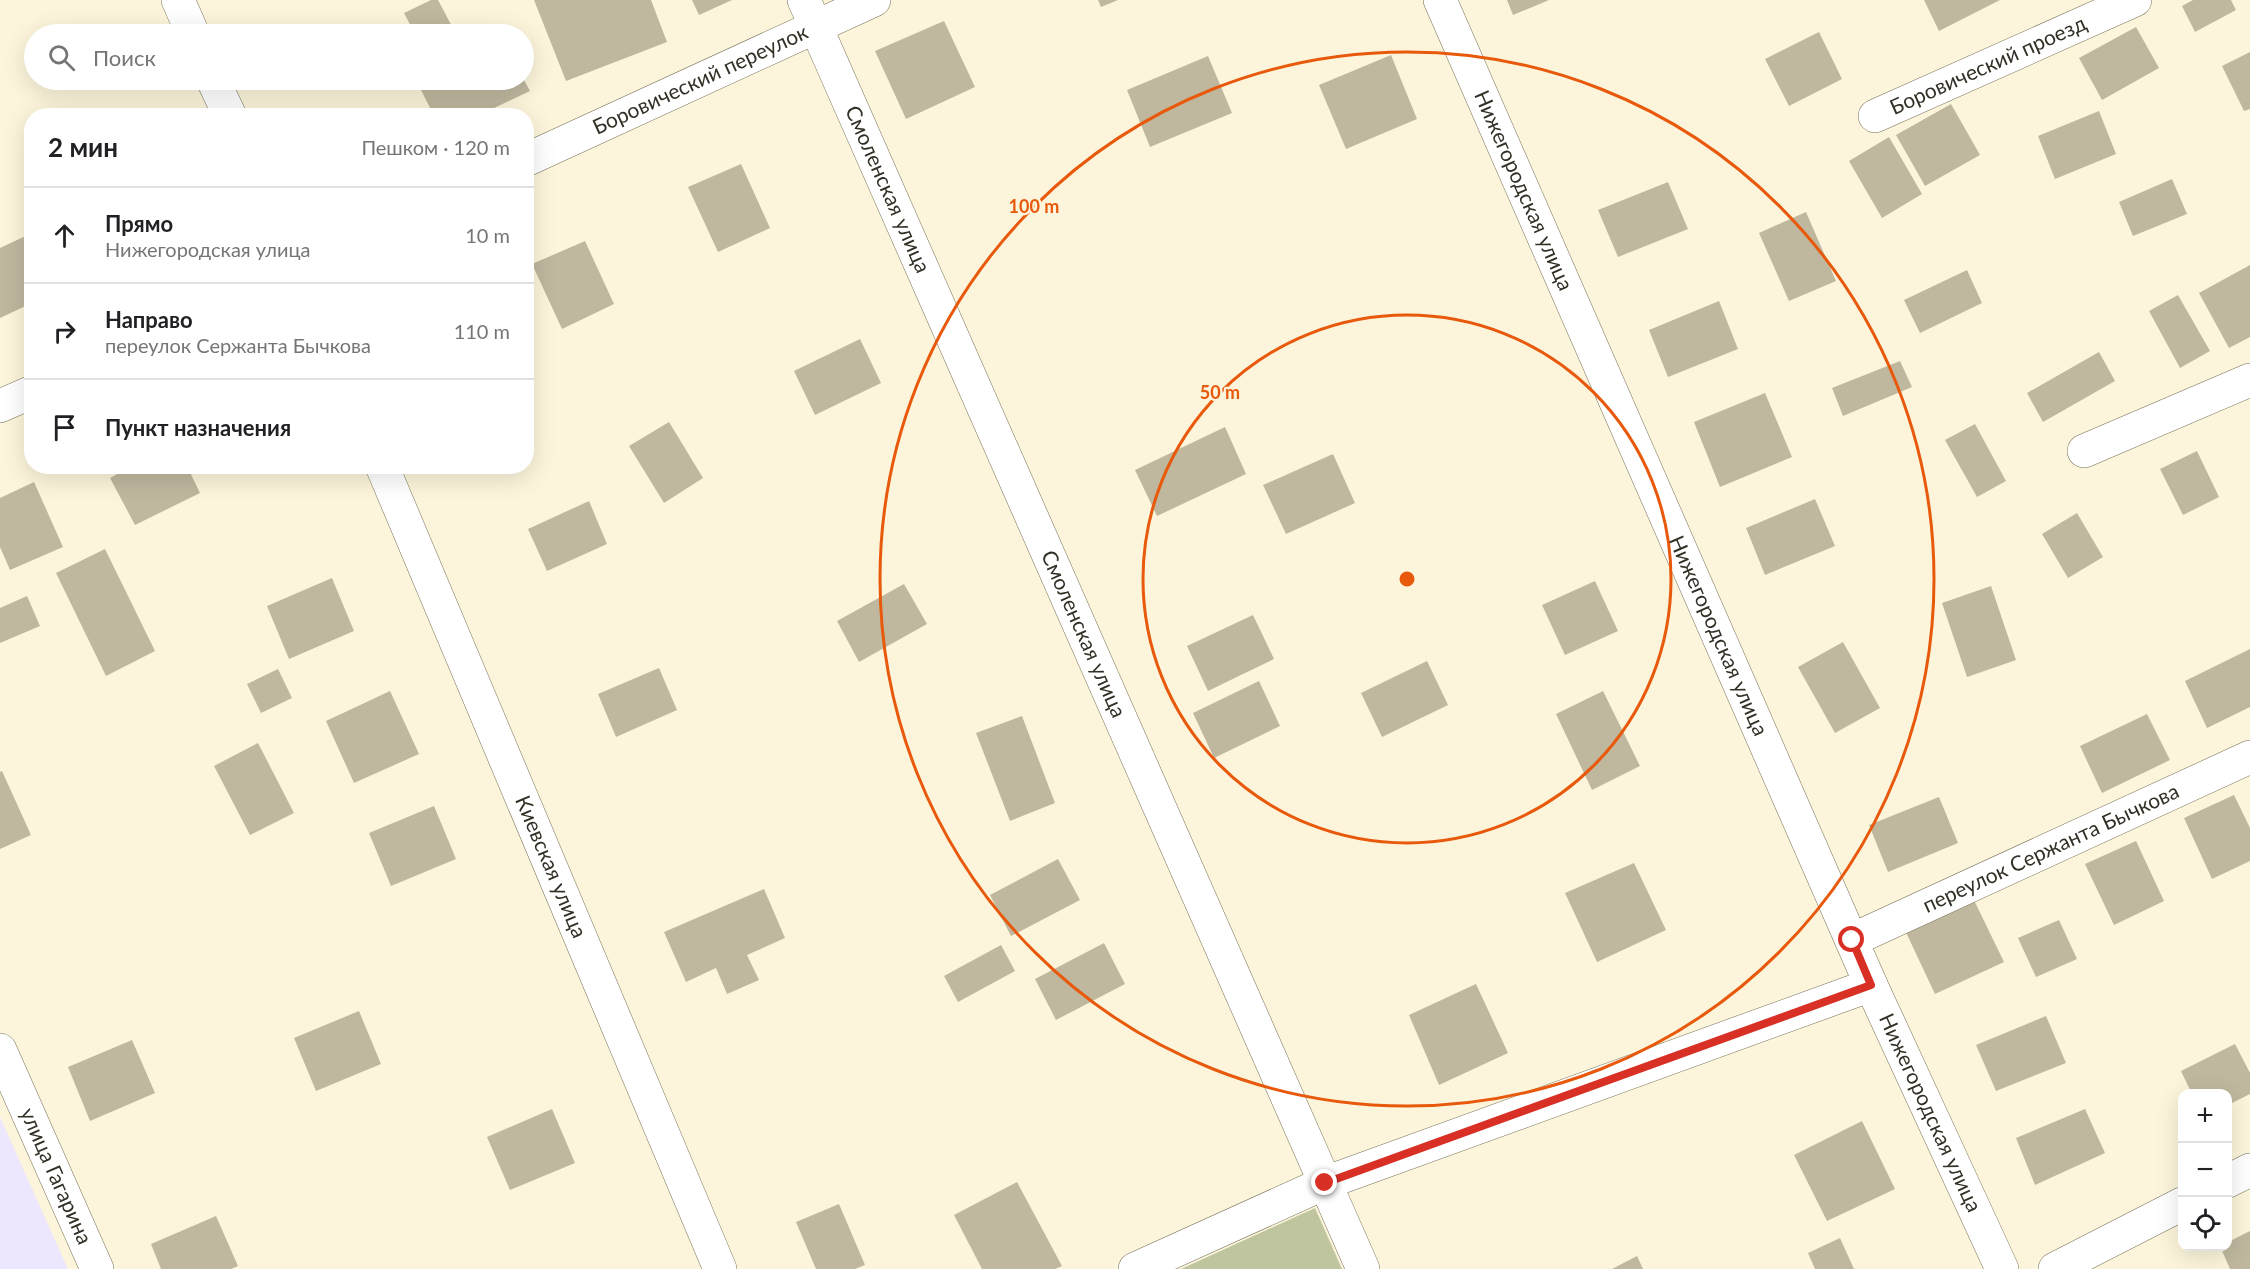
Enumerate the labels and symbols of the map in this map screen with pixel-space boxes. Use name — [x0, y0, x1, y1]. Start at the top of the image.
street label: Боровический проезд — [1886, 9, 2090, 119]
street label: Боровический переулок — [588, 18, 811, 139]
street label: Нижегородская улица — [1470, 86, 1579, 294]
street label: Смоленская улица — [841, 101, 937, 276]
text: 100 m — [1009, 195, 1059, 217]
text: 50 m — [1200, 381, 1240, 403]
street label: Нижегородская улица — [1665, 531, 1774, 739]
street label: Смоленская улица — [1037, 546, 1132, 721]
centre of rings — [1397, 569, 1417, 589]
street label: переулок Сержанта Бычкова — [1918, 777, 2183, 917]
street label: Киевская улица — [511, 791, 593, 941]
route start — [1838, 926, 1864, 952]
street label: Нижегородская улица — [1875, 1009, 1988, 1216]
street label: улица Гагарина — [16, 1104, 98, 1248]
route end — [1311, 1169, 1337, 1195]

